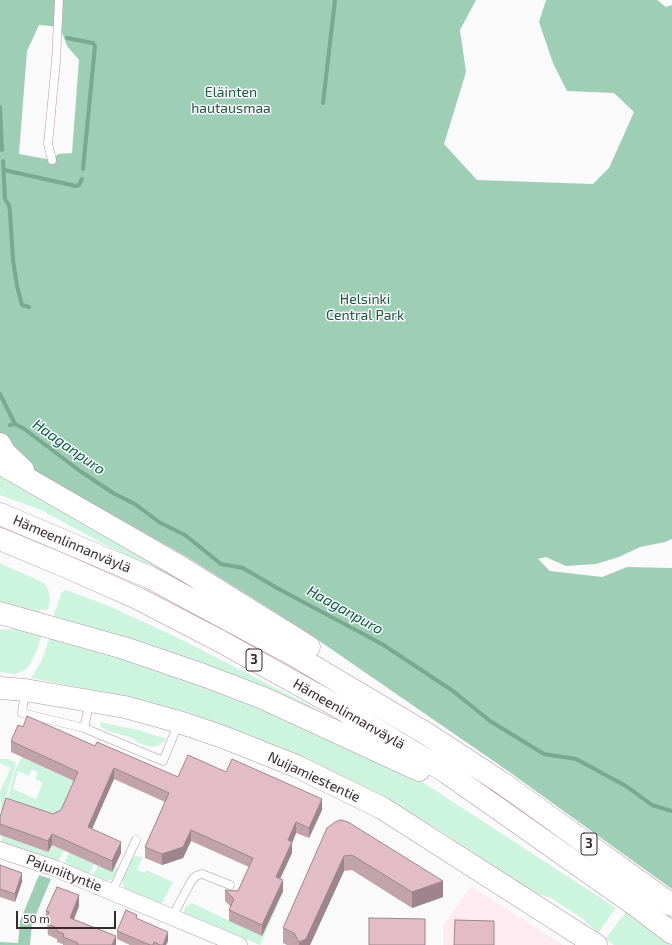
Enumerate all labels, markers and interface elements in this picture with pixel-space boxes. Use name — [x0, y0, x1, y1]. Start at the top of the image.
park label: Eläinten hautausmaa — [191, 84, 271, 116]
park label: Helsinki Central Park — [326, 291, 404, 324]
water label: Haaganpuro — [29, 415, 109, 479]
street label: Hämeenlinnanväylä — [11, 512, 133, 576]
water label: Haaganpuro — [304, 582, 386, 638]
road number: 3 — [246, 649, 262, 671]
street label: Hämeenlinnanväylä — [290, 675, 408, 753]
street label: Nuijamiestentie — [265, 748, 363, 806]
road number: 3 — [581, 833, 597, 855]
street label: Pajuniityntie — [24, 851, 104, 895]
scale bar — [18, 903, 118, 929]
text: 50 m — [23, 911, 50, 925]

